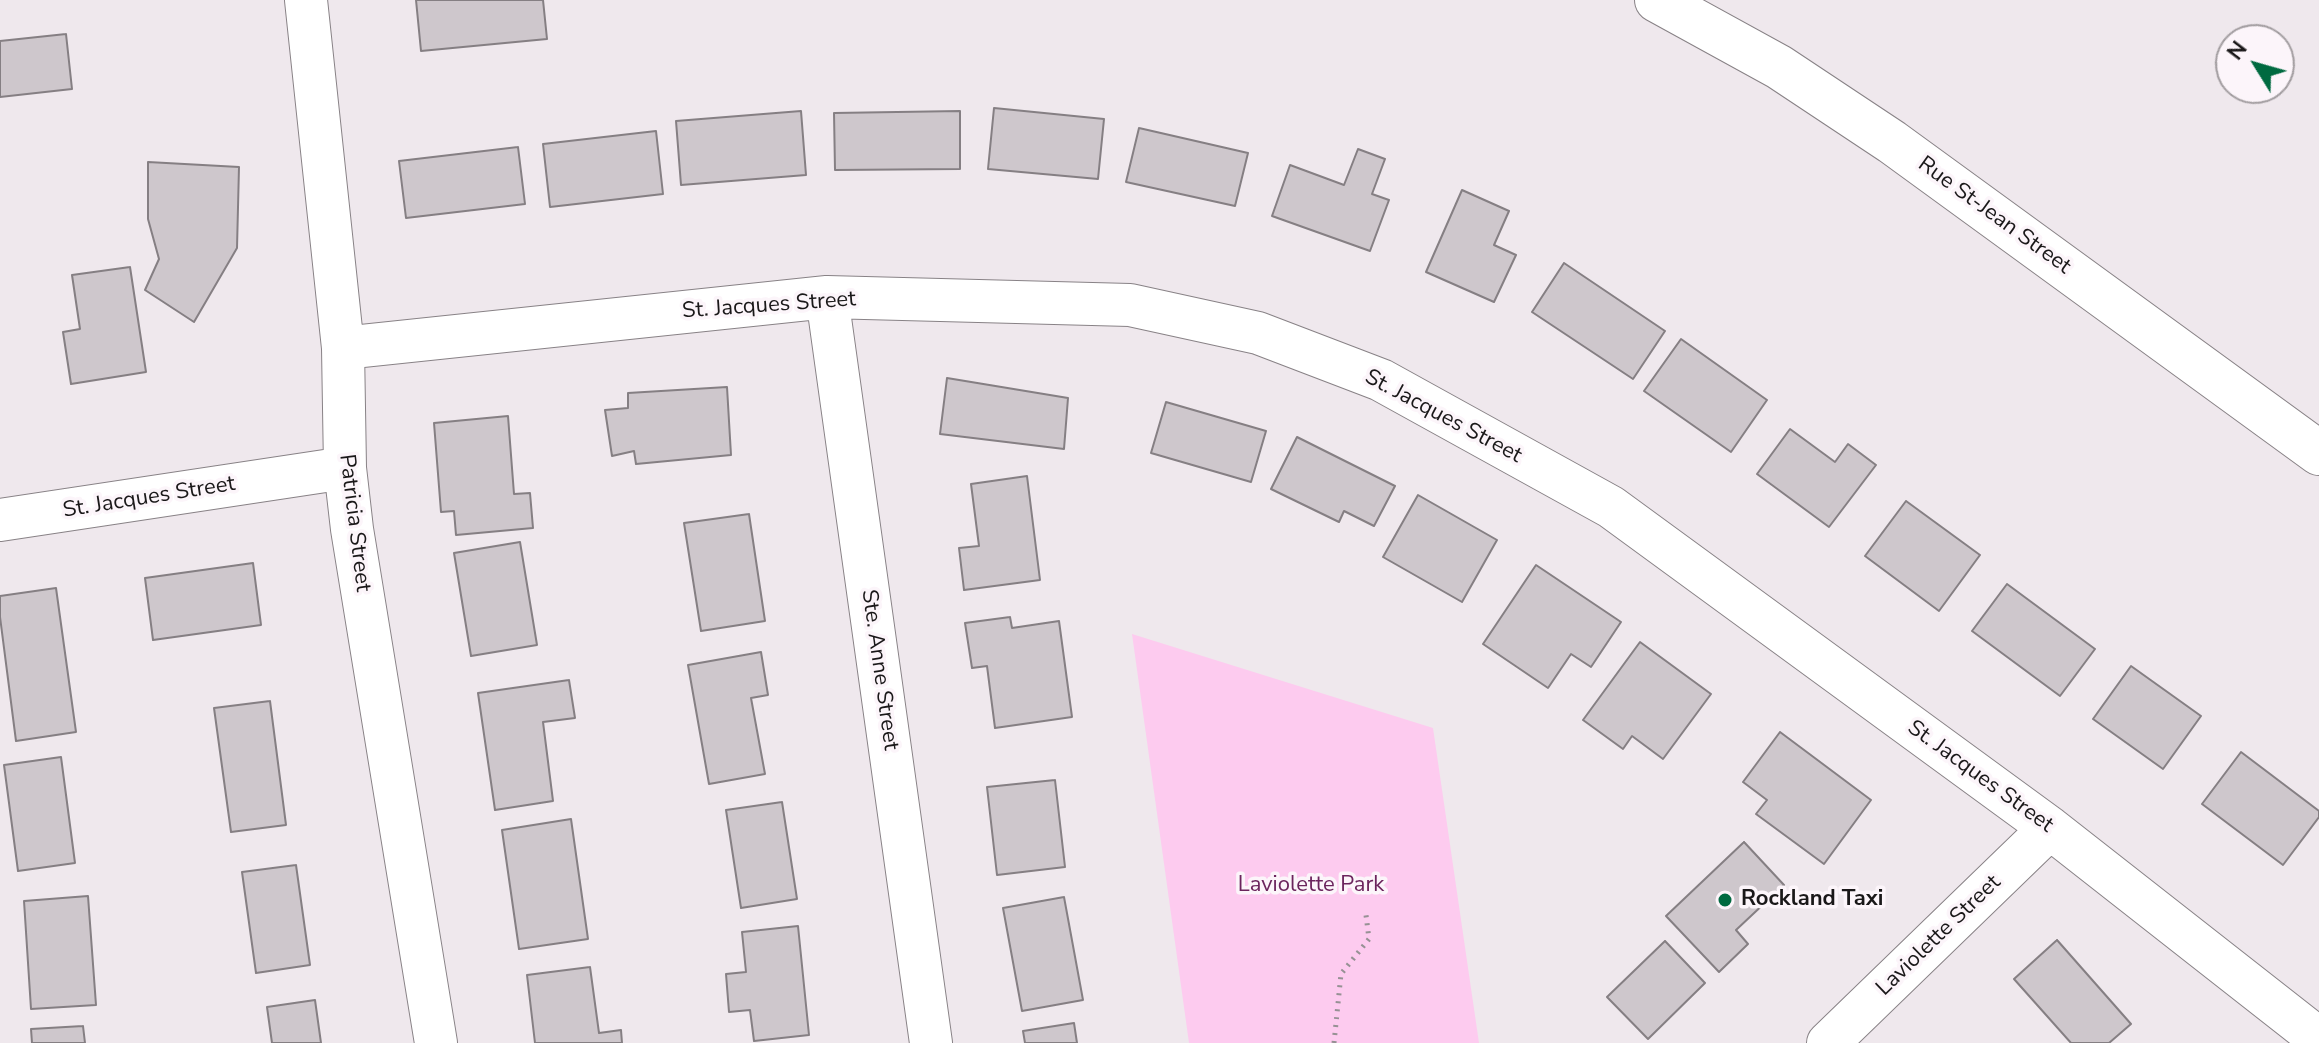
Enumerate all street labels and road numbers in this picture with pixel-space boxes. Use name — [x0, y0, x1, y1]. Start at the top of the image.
street label: Rue St-Jean Street — [1912, 152, 2076, 280]
street label: St. Jacques Street — [681, 287, 857, 325]
street label: St. Jacques Street — [1360, 364, 1526, 470]
street label: Patricia Street — [332, 453, 376, 593]
street label: St. Jacques Street — [61, 471, 237, 525]
street label: Ste. Anne Street — [855, 588, 903, 752]
street label: St. Jacques Street — [1902, 715, 2058, 839]
street label: Laviolette Street — [1871, 870, 2007, 1002]

